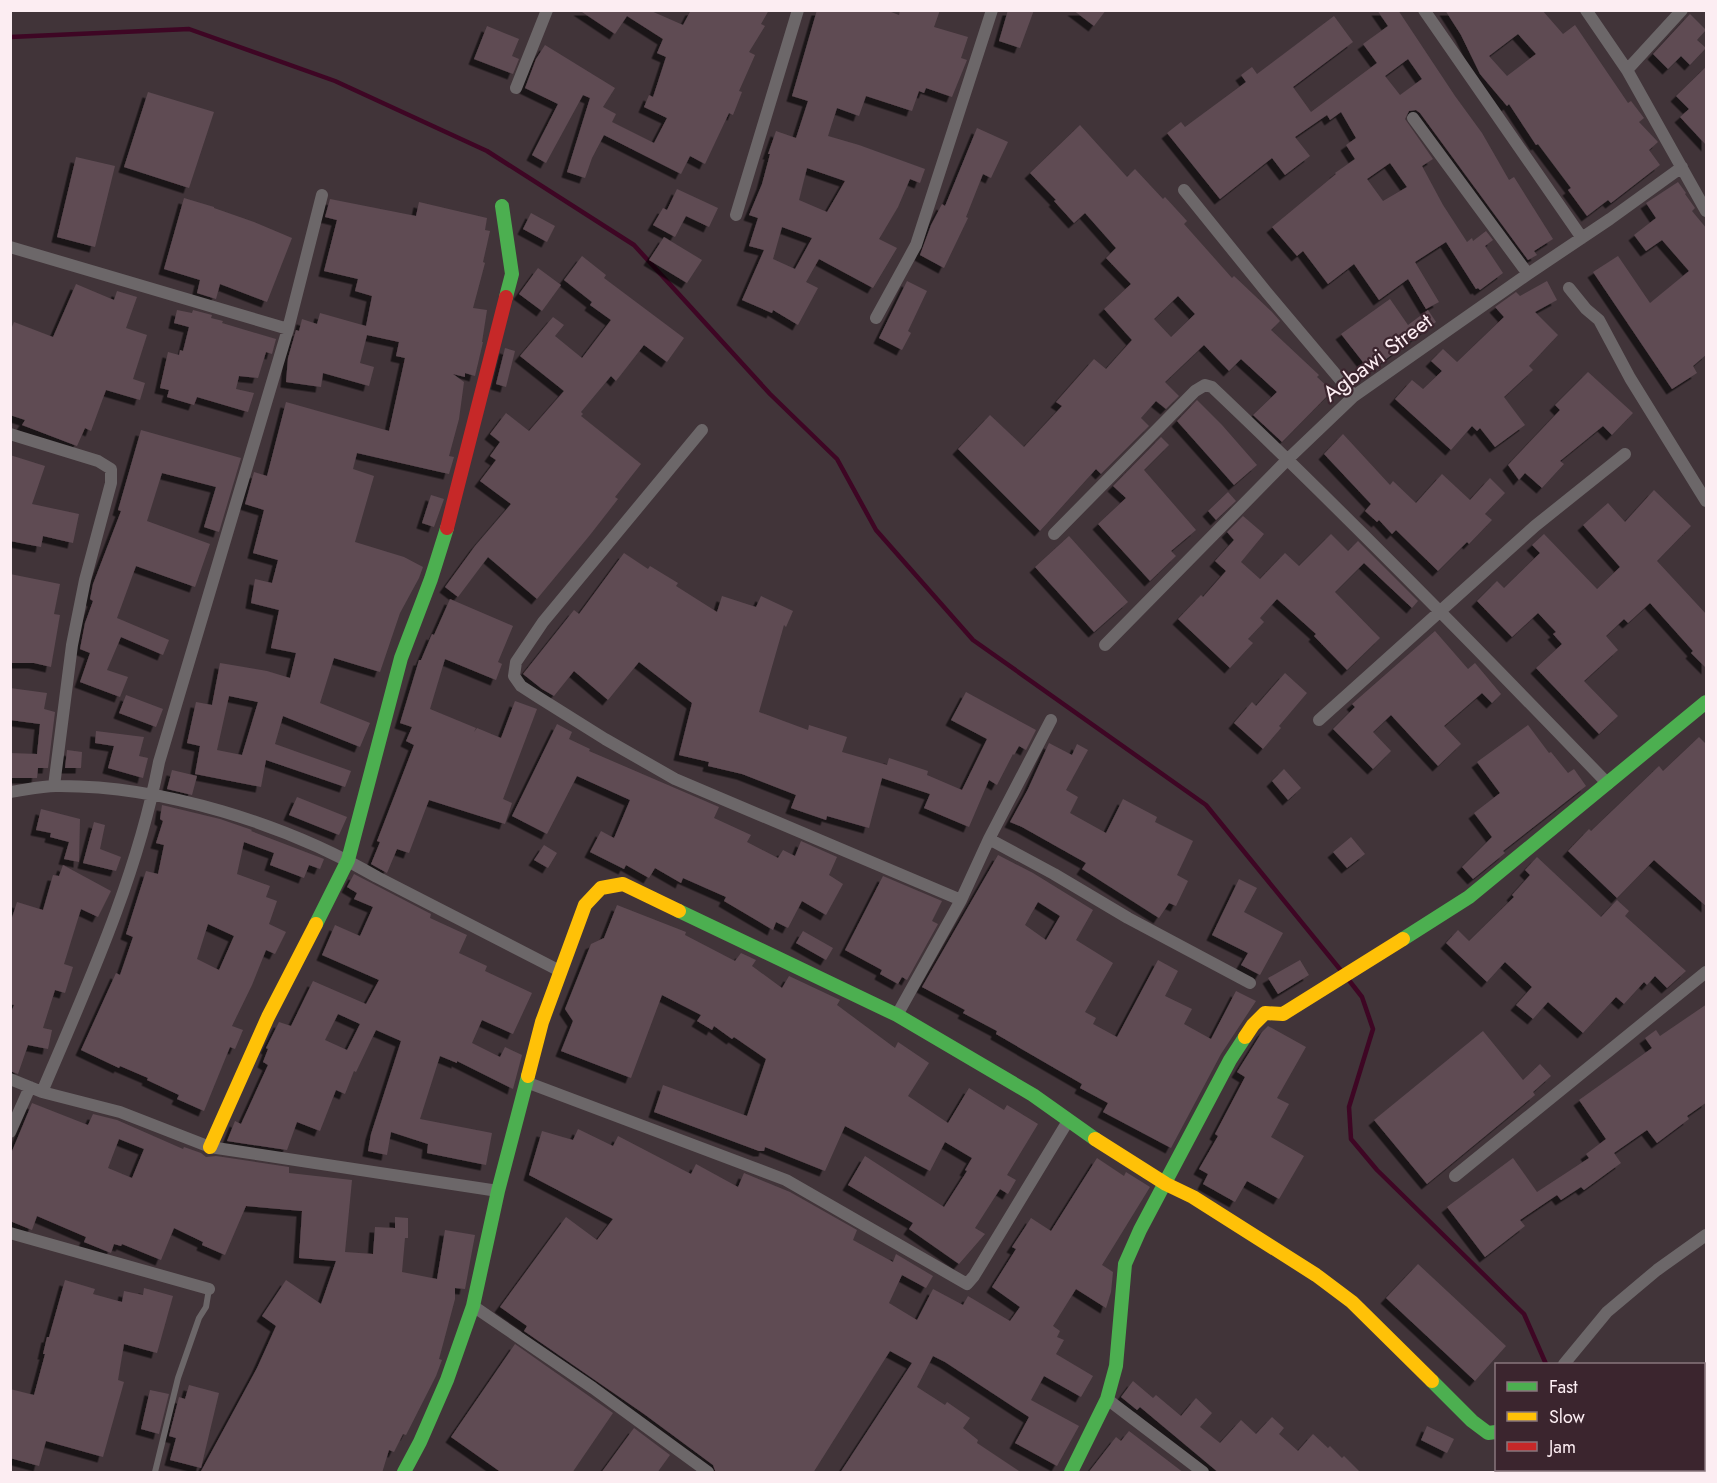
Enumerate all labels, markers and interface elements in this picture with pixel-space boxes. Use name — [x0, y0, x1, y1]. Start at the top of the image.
street label: Agbawi Street — [1316, 305, 1439, 409]
legend — [1495, 1363, 1705, 1471]
text: Fast — [1549, 1374, 1578, 1400]
text: Slow — [1549, 1404, 1586, 1430]
text: Jam — [1547, 1434, 1576, 1460]

